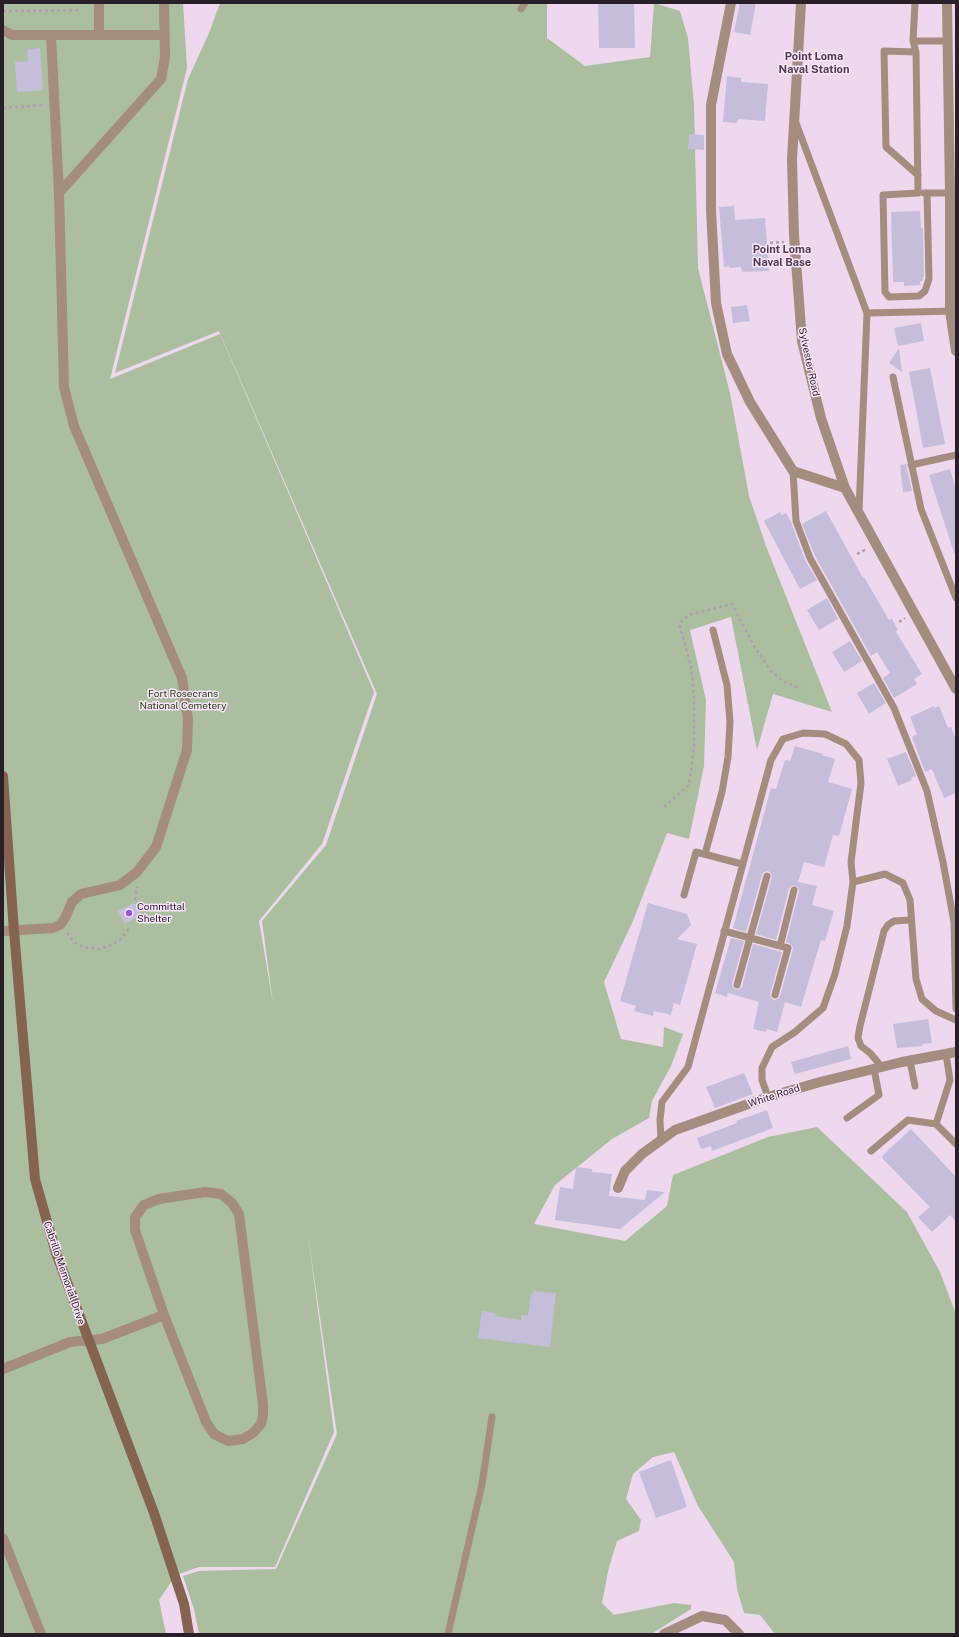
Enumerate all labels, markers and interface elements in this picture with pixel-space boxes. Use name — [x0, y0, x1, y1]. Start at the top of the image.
district label: Point Loma Naval Station — [779, 50, 849, 76]
district label: Point Loma Naval Base — [753, 243, 811, 269]
street label: Sylvester Road — [796, 327, 822, 397]
park label: Fort Rosecrans National Cemetery — [139, 688, 227, 712]
place label: Committal Shelter — [137, 901, 185, 924]
marker: Committal Shelter — [124, 908, 134, 918]
street label: White Road — [747, 1082, 801, 1110]
street label: Cabrillo Memorial Drive — [41, 1220, 87, 1326]

